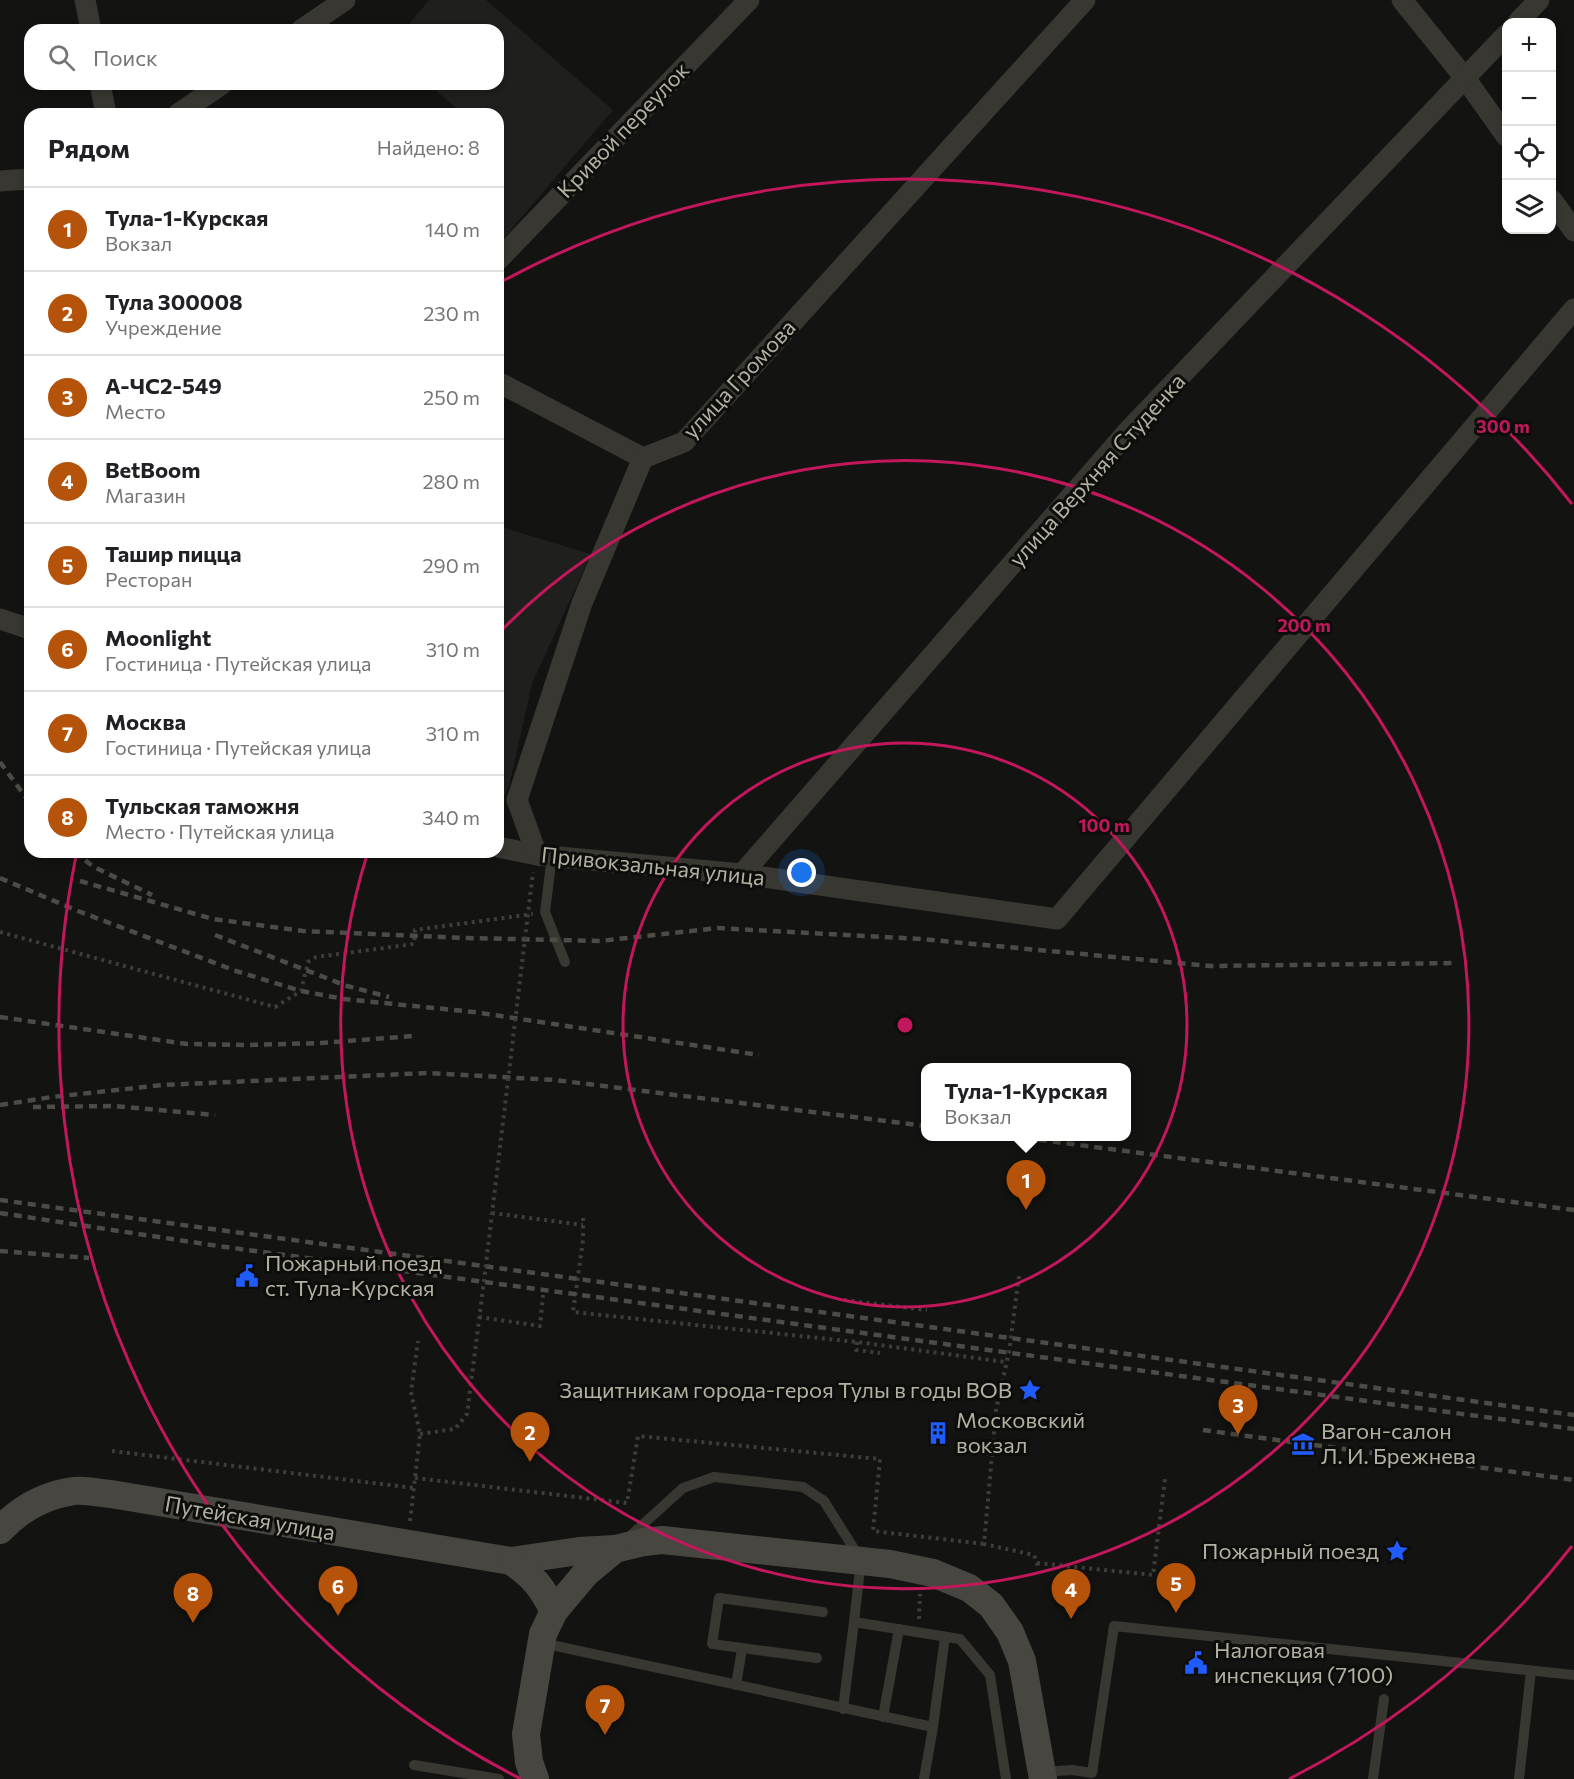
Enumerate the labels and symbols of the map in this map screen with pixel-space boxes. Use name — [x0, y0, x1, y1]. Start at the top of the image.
street label: Кривой переулок — [551, 56, 694, 203]
street label: улица Громова — [677, 314, 801, 444]
street label: улица Верхняя Cтуденка — [1003, 368, 1190, 572]
text: 300 m — [1476, 415, 1530, 437]
text: 200 m — [1277, 614, 1331, 636]
text: 100 m — [1078, 814, 1130, 836]
street label: Привокзальная улица — [540, 840, 766, 891]
your location — [787, 858, 816, 887]
centre of rings — [895, 1015, 915, 1035]
pin: 1 — [1006, 1160, 1046, 1210]
place label: Пожарный поезд ст. Тула-Курская — [265, 1249, 442, 1301]
public building icon: Пожарный поезд ст. Тула-Курская — [234, 1263, 260, 1289]
place label: Защитникам города-героя Тулы в годы ВОВ — [559, 1376, 1012, 1403]
place icon: Защитникам города-героя Тулы в годы ВОВ — [1017, 1377, 1043, 1403]
pin: 3 — [1218, 1386, 1258, 1435]
place label: Московский вокзал — [956, 1406, 1085, 1458]
pin: 2 — [510, 1412, 550, 1462]
place label: Вагон-салон Л. И. Брежнева — [1321, 1417, 1476, 1469]
building icon: Московский вокзал — [925, 1420, 951, 1446]
museum icon: Вагон-салон Л. И. Брежнева — [1290, 1431, 1316, 1457]
street label: Путейская улица — [163, 1489, 337, 1546]
place label: Пожарный поезд — [1202, 1537, 1379, 1564]
place icon: Пожарный поезд — [1384, 1538, 1410, 1564]
pin: 5 — [1156, 1564, 1196, 1613]
pin: 6 — [318, 1566, 358, 1616]
pin: 4 — [1052, 1570, 1090, 1619]
pin: 8 — [174, 1574, 212, 1623]
place label: Налоговая инспекция (7100) — [1214, 1636, 1393, 1688]
public building icon: Налоговая инспекция (7100) — [1183, 1650, 1209, 1676]
pin: 7 — [586, 1686, 624, 1735]

